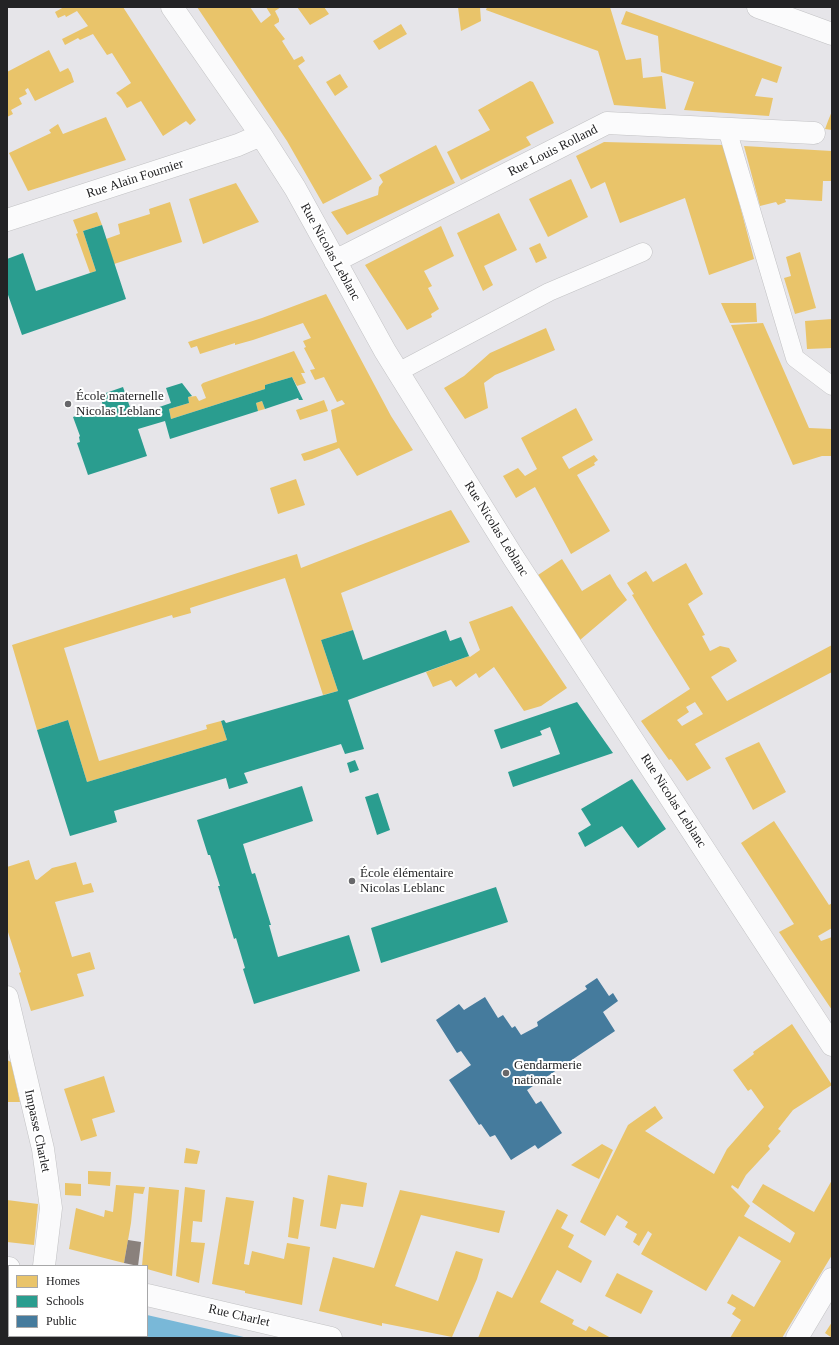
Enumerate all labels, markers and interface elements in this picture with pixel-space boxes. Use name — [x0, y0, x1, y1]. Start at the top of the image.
street label: Rue Louis Rolland — [506, 122, 600, 180]
street label: Rue Alain Fournier — [85, 156, 185, 202]
street label: Rue Nicolas Leblanc — [297, 201, 363, 303]
place label: École maternelle Nicolas Leblanc — [76, 389, 164, 420]
marker: École maternelle Nicolas Leblanc — [63, 399, 73, 409]
street label: Rue Nicolas Leblanc — [461, 479, 531, 579]
street label: Rue Nicolas Leblanc — [637, 751, 709, 851]
place label: École élémentaire Nicolas Leblanc — [360, 866, 453, 897]
marker: École élémentaire Nicolas Leblanc — [347, 876, 357, 886]
place label: Gendarmerie nationale — [514, 1058, 582, 1089]
marker: Gendarmerie nationale — [501, 1068, 511, 1078]
street label: Impasse Charlet — [21, 1088, 53, 1174]
legend — [8, 1265, 148, 1337]
text: Homes — [46, 1274, 80, 1288]
text: Schools — [46, 1294, 84, 1308]
street label: Rue Charlet — [207, 1301, 271, 1331]
text: Public — [46, 1314, 77, 1328]

